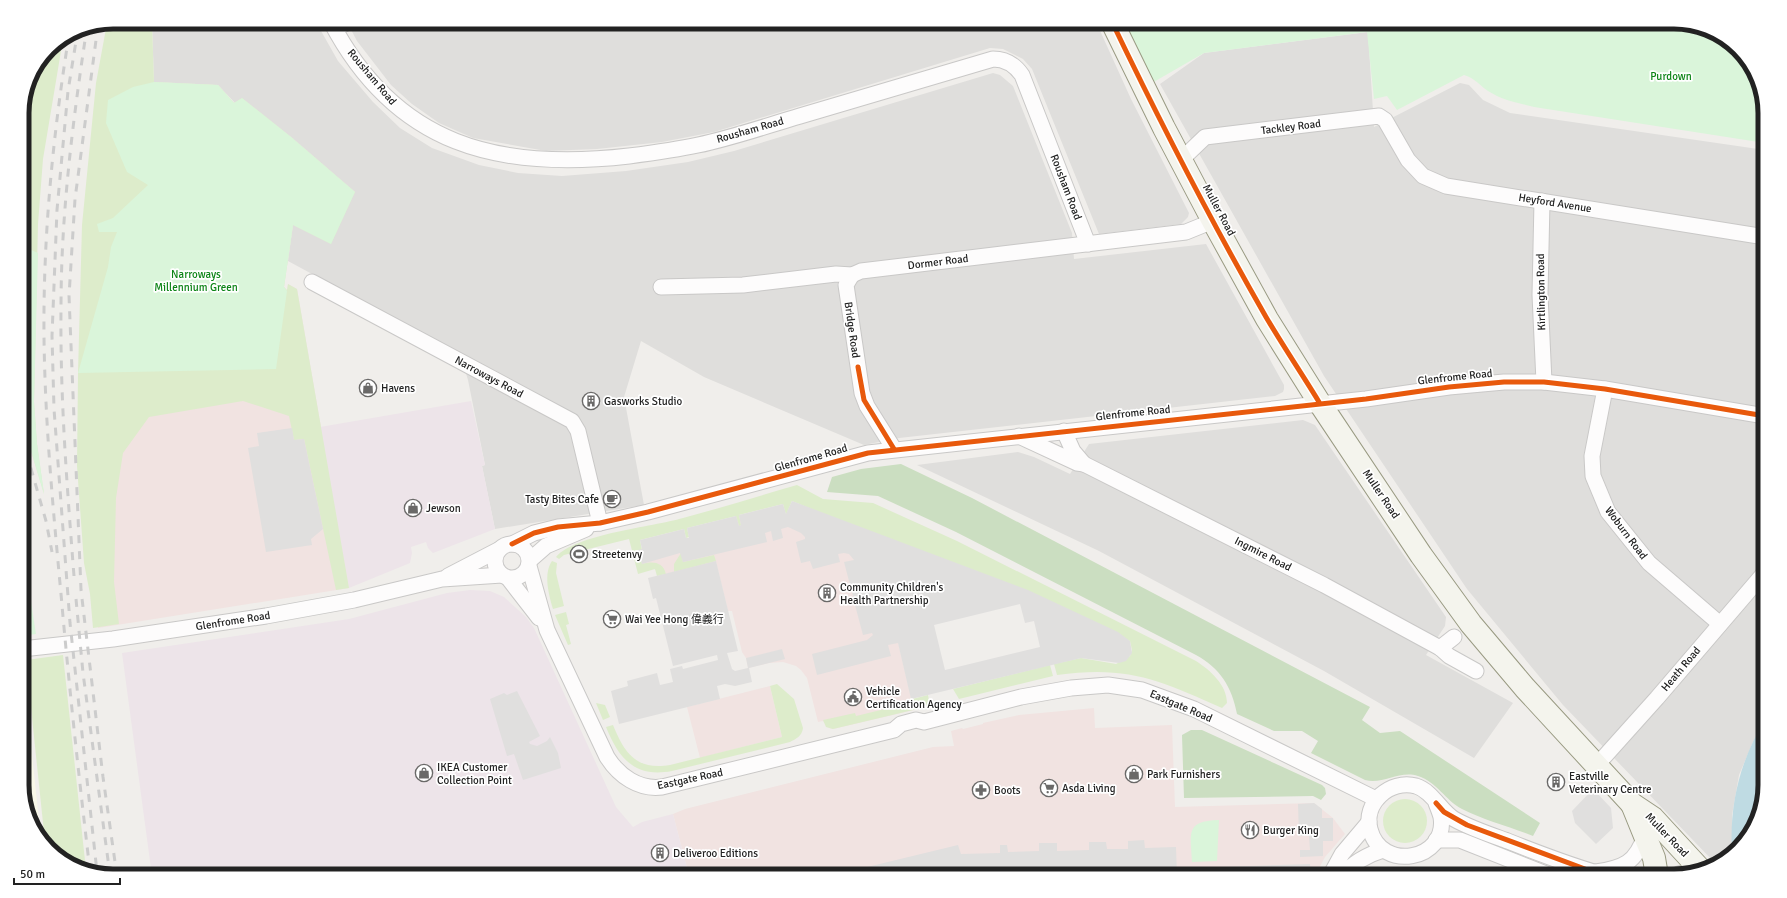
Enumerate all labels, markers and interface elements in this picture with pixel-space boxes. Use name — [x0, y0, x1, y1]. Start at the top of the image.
street label: Rousham Road — [345, 46, 399, 108]
park label: Purdown — [1650, 70, 1692, 83]
street label: Rousham Road — [715, 114, 785, 146]
street label: Tackley Road — [1260, 117, 1322, 137]
street label: Rousham Road — [1048, 152, 1085, 222]
street label: Muller Road — [1200, 182, 1238, 238]
street label: Heyford Avenue — [1517, 191, 1593, 215]
street label: Dormer Road — [907, 252, 969, 272]
street label: Kirtlington Road — [1534, 253, 1548, 331]
park label: Narroways Millennium Green — [154, 268, 238, 294]
street label: Bridge Road — [842, 301, 862, 359]
street label: Narroways Road — [453, 353, 526, 401]
street label: Glenfrome Road — [1417, 367, 1493, 387]
shop icon: Havens — [358, 378, 378, 398]
place label: Havens — [381, 382, 415, 395]
building icon: Gasworks Studio — [581, 391, 601, 411]
place label: Gasworks Studio — [604, 395, 683, 408]
street label: Glenfrome Road — [1095, 403, 1171, 423]
street label: Glenfrome Road — [773, 441, 849, 475]
street label: Muller Road — [1360, 467, 1402, 521]
cafe icon: Tasty Bites Cafe — [602, 489, 622, 509]
place label: Tasty Bites Cafe — [525, 493, 599, 506]
shop icon: Jewson — [403, 498, 423, 518]
place label: Jewson — [426, 502, 461, 515]
street label: Woburn Road — [1602, 504, 1650, 562]
street label: Ingmire Road — [1232, 534, 1294, 574]
sports icon: Streetenvy — [569, 544, 589, 564]
place label: Streetenvy — [592, 548, 643, 561]
place label: Community Children's Health Partnership — [840, 581, 943, 607]
building icon: Community Children's Health Partnership — [817, 583, 837, 603]
street label: Glenfrome Road — [195, 609, 271, 633]
supermarket icon: Wai Yee Hong 偉義行 — [602, 609, 622, 629]
place label: Wai Yee Hong 偉義行 — [625, 613, 724, 626]
street label: Heath Road — [1659, 644, 1704, 694]
place label: Vehicle Certification Agency — [866, 685, 962, 711]
public building icon: Vehicle Certification Agency — [843, 687, 863, 707]
street label: Eastgate Road — [1148, 687, 1214, 725]
place label: IKEA Customer Collection Point — [437, 761, 512, 787]
shop icon: IKEA Customer Collection Point — [414, 763, 434, 783]
shop icon: Park Furnishers — [1124, 764, 1144, 784]
street label: Eastgate Road — [656, 766, 724, 792]
place label: Park Furnishers — [1147, 768, 1220, 781]
place label: Eastville Veterinary Centre — [1569, 770, 1651, 796]
building icon: Eastville Veterinary Centre — [1546, 772, 1566, 792]
supermarket icon: Asda Living — [1039, 778, 1059, 798]
pharmacy icon: Boots — [971, 780, 991, 800]
place label: Asda Living — [1062, 782, 1116, 795]
place label: Boots — [994, 784, 1021, 797]
street label: Muller Road — [1643, 810, 1691, 860]
restaurant icon: Burger King — [1240, 820, 1260, 840]
place label: Burger King — [1263, 824, 1319, 837]
building icon: Deliveroo Editions — [650, 843, 670, 863]
place label: Deliveroo Editions — [673, 847, 758, 860]
scale bar — [14, 860, 120, 886]
text: 50 m — [20, 867, 45, 882]

